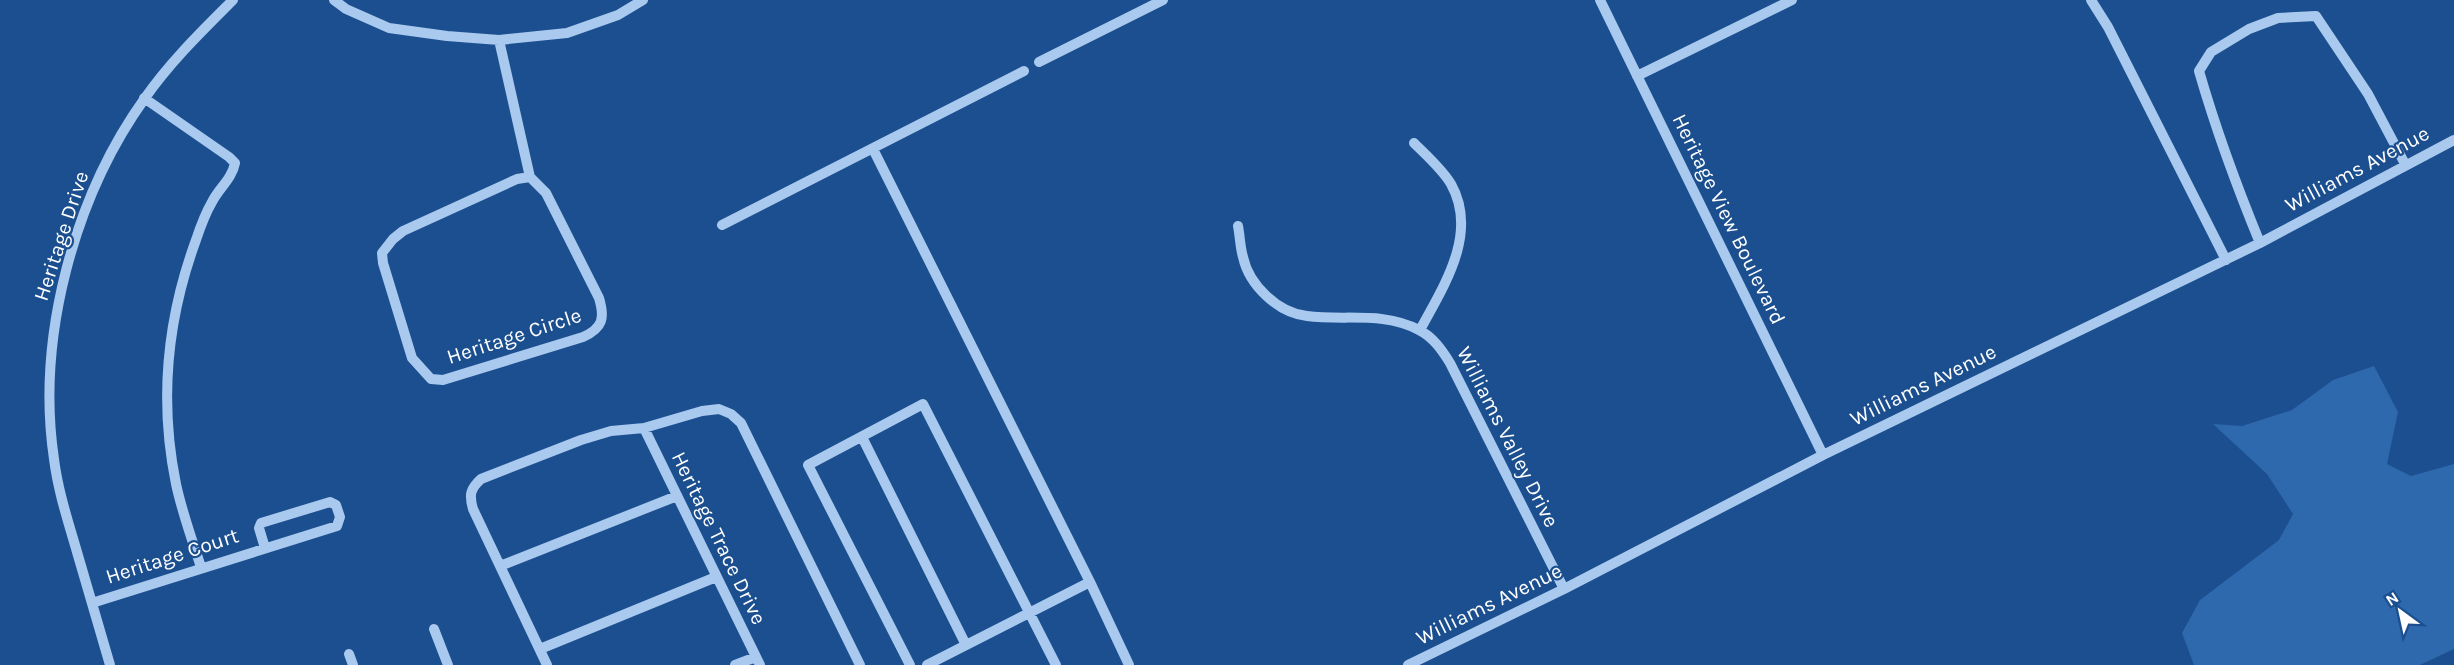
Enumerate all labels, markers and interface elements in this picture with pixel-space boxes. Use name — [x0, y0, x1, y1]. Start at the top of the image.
street label: Heritage View Boulevard — [1668, 110, 1790, 328]
street label: Williams Avenue — [2281, 121, 2433, 217]
street label: Heritage Drive — [29, 168, 93, 304]
street label: Heritage Circle — [444, 303, 584, 369]
street label: Williams Avenue — [1846, 339, 2000, 431]
street label: Williams Valley Drive — [1452, 343, 1564, 531]
street label: Heritage Trace Drive — [667, 448, 771, 628]
street label: Heritage Court — [103, 523, 242, 589]
street label: Williams Avenue — [1412, 558, 1566, 650]
north arrow — [2370, 581, 2430, 641]
text: N — [2382, 588, 2402, 610]

